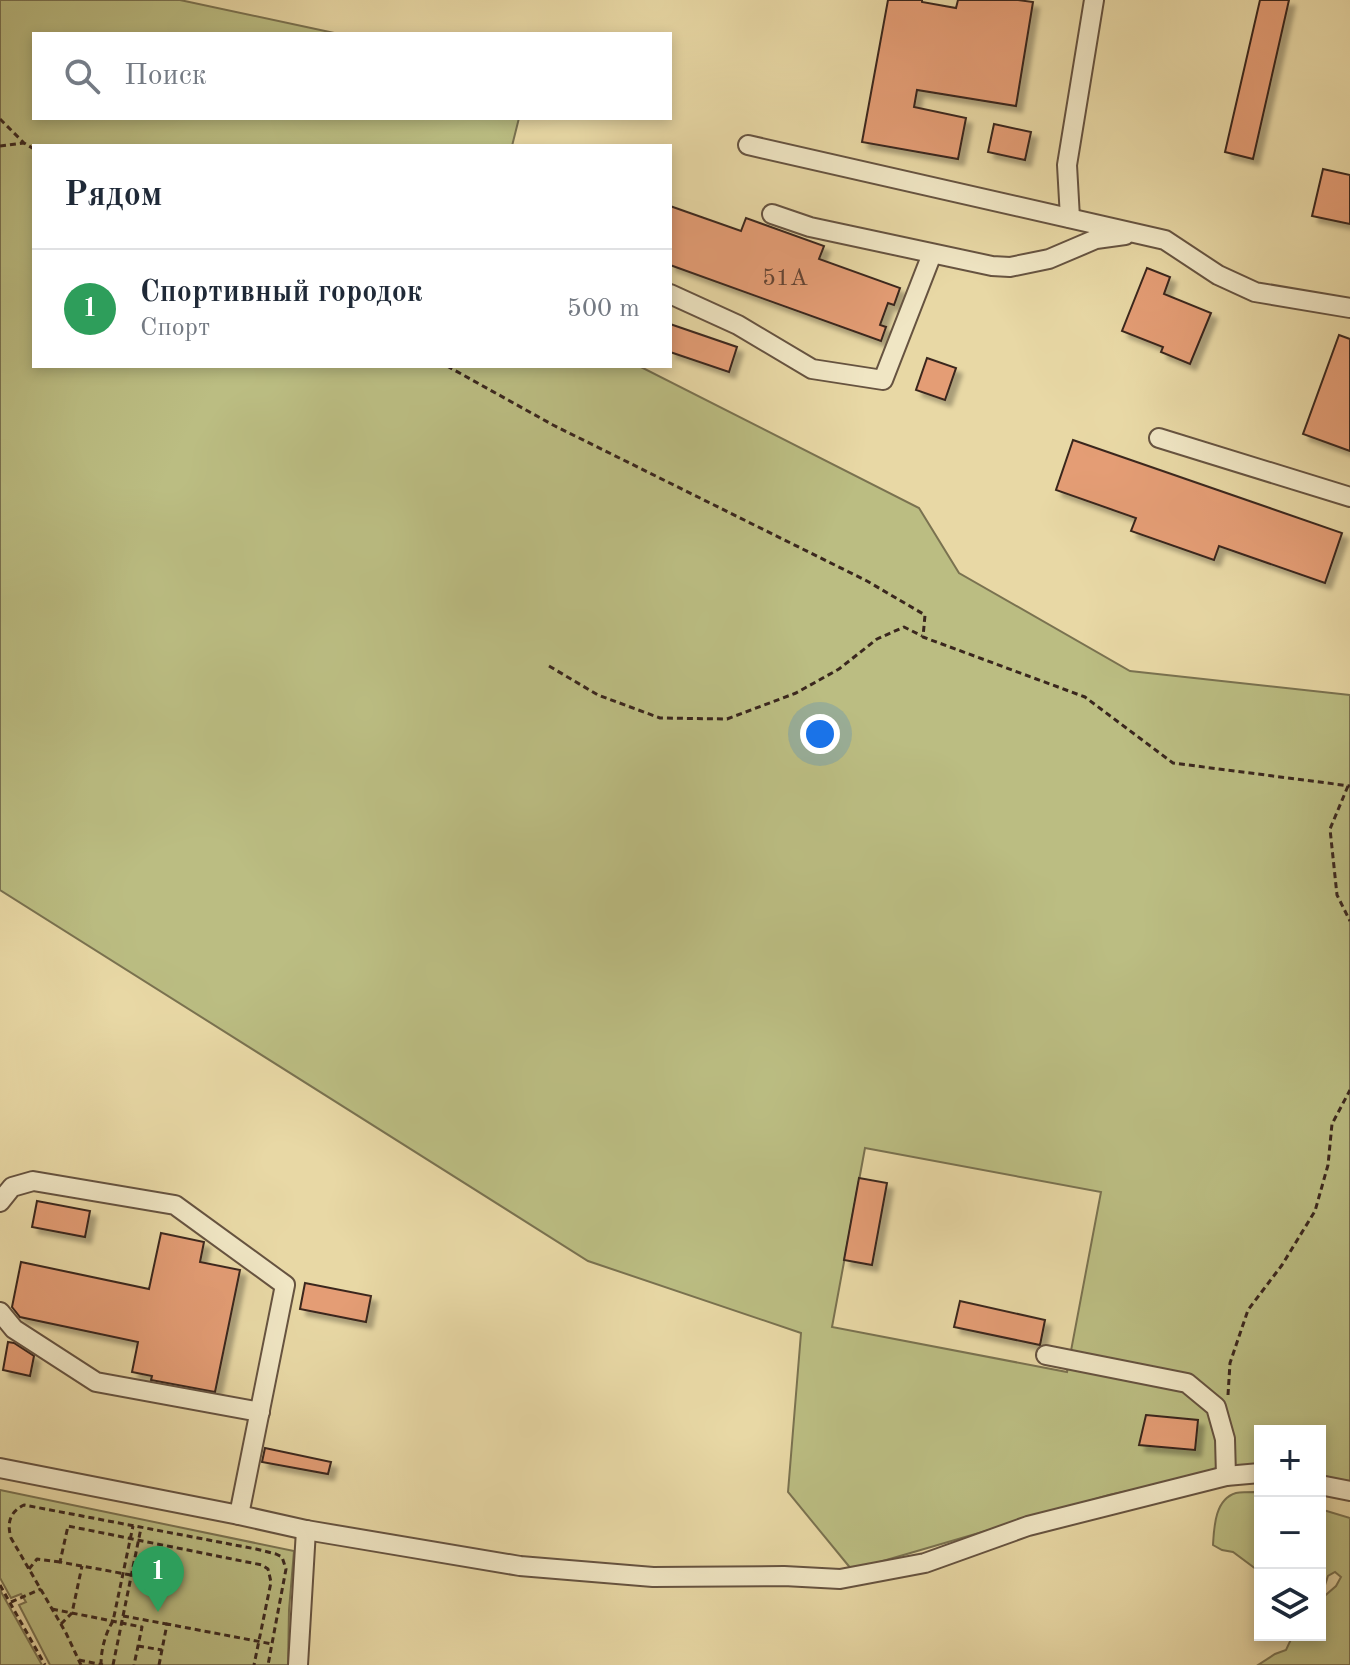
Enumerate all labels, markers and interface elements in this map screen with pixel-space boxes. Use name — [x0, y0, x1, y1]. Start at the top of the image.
search box — [32, 32, 672, 120]
icon: search — [60, 54, 104, 98]
text: Поиск — [124, 61, 207, 91]
text: Рядом — [64, 179, 163, 213]
house number: 51А — [762, 267, 808, 291]
text: Спортивный городок — [140, 278, 423, 308]
text: 1 — [82, 296, 98, 322]
text: 500 m — [567, 296, 640, 322]
text: Спорт — [140, 315, 210, 341]
your location — [800, 714, 840, 754]
map controls — [1254, 1425, 1326, 1641]
button: + — [1254, 1425, 1326, 1497]
button: − — [1254, 1497, 1326, 1569]
pin: 1 — [132, 1546, 184, 1612]
button: layers — [1254, 1569, 1326, 1641]

